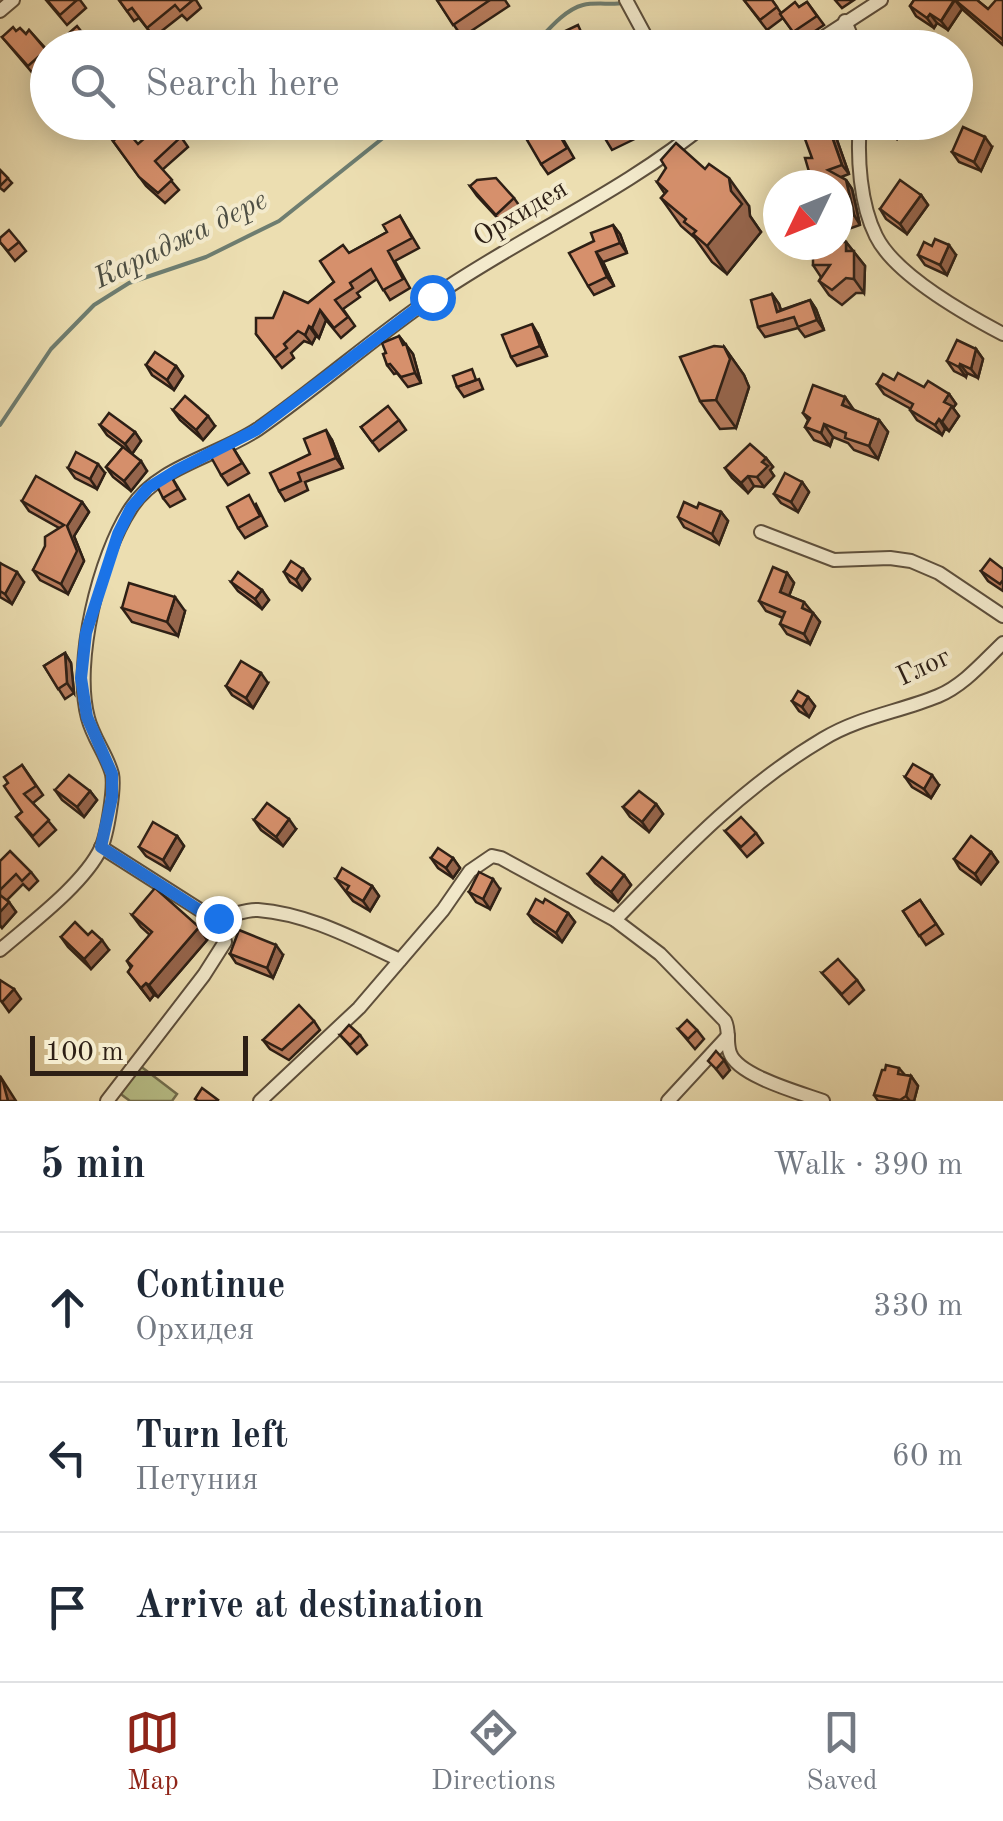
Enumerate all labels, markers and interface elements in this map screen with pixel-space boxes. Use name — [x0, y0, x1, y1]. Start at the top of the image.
search box — [30, 30, 973, 140]
icon: search — [65, 58, 120, 113]
text: Search here — [145, 66, 340, 104]
north arrow — [763, 170, 853, 260]
street label: Орхидея — [469, 175, 573, 253]
water label: Караджа дере — [89, 185, 272, 295]
route start — [410, 275, 456, 321]
street label: Глог — [893, 644, 955, 692]
route end — [196, 896, 242, 942]
scale bar — [30, 1031, 248, 1076]
text: 100 m — [45, 1039, 124, 1067]
text: 5 min — [40, 1145, 146, 1187]
text: Walk · 390 m — [773, 1150, 963, 1182]
text: Continue — [135, 1268, 285, 1306]
icon: ahead — [40, 1280, 95, 1335]
text: 330 m — [873, 1291, 963, 1323]
text: Орхидея — [135, 1315, 254, 1347]
text: Turn left — [135, 1418, 288, 1456]
icon: left — [40, 1430, 95, 1485]
text: 60 m — [892, 1441, 963, 1473]
text: Петуния — [135, 1465, 258, 1497]
icon: arrive — [40, 1580, 95, 1635]
text: Arrive at destination — [135, 1588, 484, 1626]
tab: Map — [125, 1705, 180, 1800]
tab: Directions — [431, 1705, 556, 1800]
tab: Saved — [806, 1705, 878, 1800]

